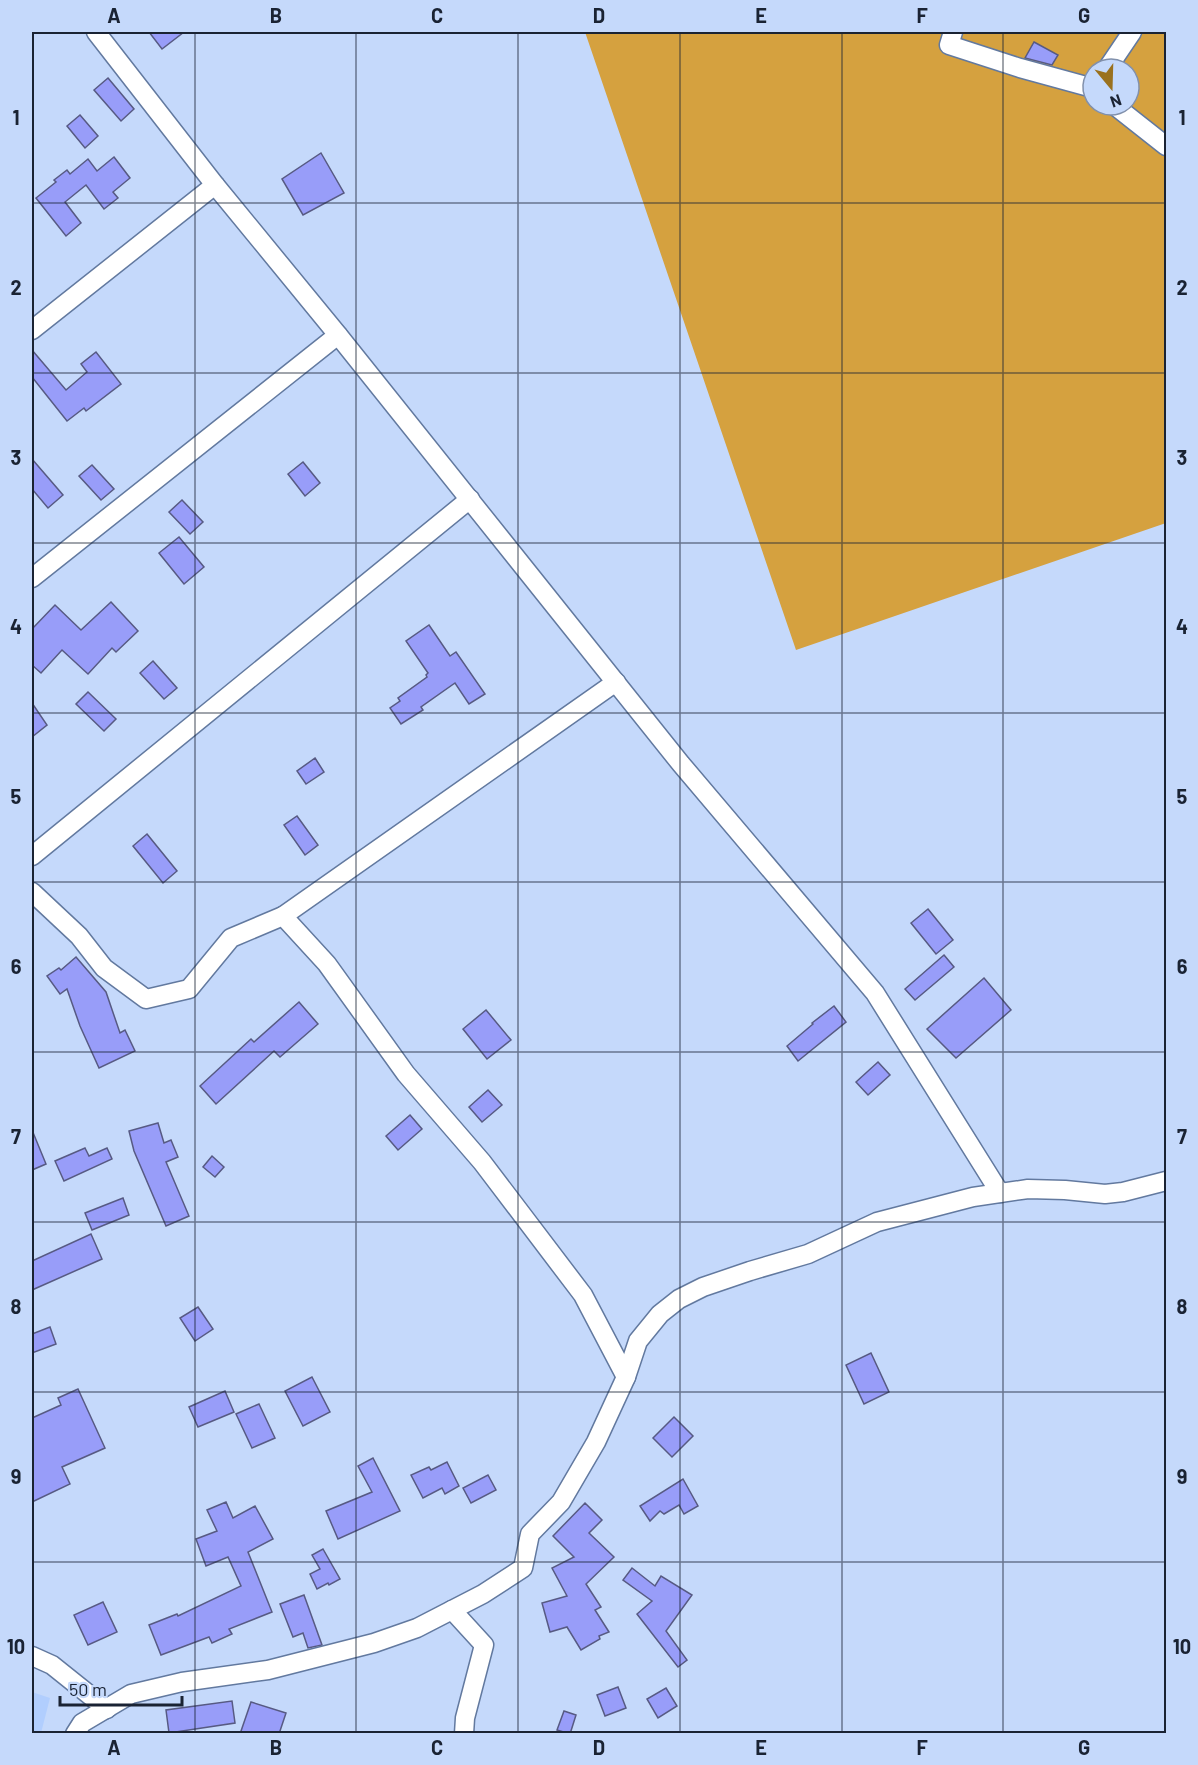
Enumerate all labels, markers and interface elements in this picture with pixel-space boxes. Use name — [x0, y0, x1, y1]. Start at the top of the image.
text: A — [107, 3, 121, 27]
text: B — [270, 3, 282, 27]
text: C — [431, 3, 443, 27]
text: D — [593, 3, 605, 27]
text: E — [755, 3, 767, 27]
text: F — [916, 3, 928, 27]
text: G — [1078, 3, 1090, 27]
north arrow — [1081, 57, 1141, 117]
text: N — [1108, 91, 1124, 112]
text: 1 — [12, 105, 20, 129]
text: 1 — [1178, 105, 1186, 129]
text: 2 — [10, 275, 22, 299]
text: 2 — [1176, 275, 1188, 299]
text: 3 — [11, 445, 21, 469]
text: 3 — [1177, 445, 1187, 469]
text: 4 — [10, 614, 22, 638]
text: 4 — [1176, 614, 1188, 638]
text: 5 — [11, 784, 22, 808]
text: 5 — [1177, 784, 1188, 808]
text: 6 — [11, 954, 22, 978]
text: 6 — [1177, 954, 1188, 978]
text: 7 — [11, 1124, 21, 1148]
text: 7 — [1177, 1124, 1187, 1148]
text: 8 — [11, 1294, 22, 1318]
text: 8 — [1177, 1294, 1188, 1318]
text: 9 — [11, 1464, 21, 1488]
text: 9 — [1177, 1464, 1187, 1488]
text: 10 — [7, 1634, 25, 1658]
text: 10 — [1173, 1634, 1191, 1658]
scale bar — [60, 1669, 182, 1707]
text: 50 m — [69, 1678, 107, 1700]
text: A — [107, 1735, 121, 1759]
text: B — [270, 1735, 282, 1759]
text: C — [431, 1735, 443, 1759]
text: D — [593, 1735, 605, 1759]
text: E — [755, 1735, 767, 1759]
text: F — [916, 1735, 928, 1759]
text: G — [1078, 1735, 1090, 1759]

